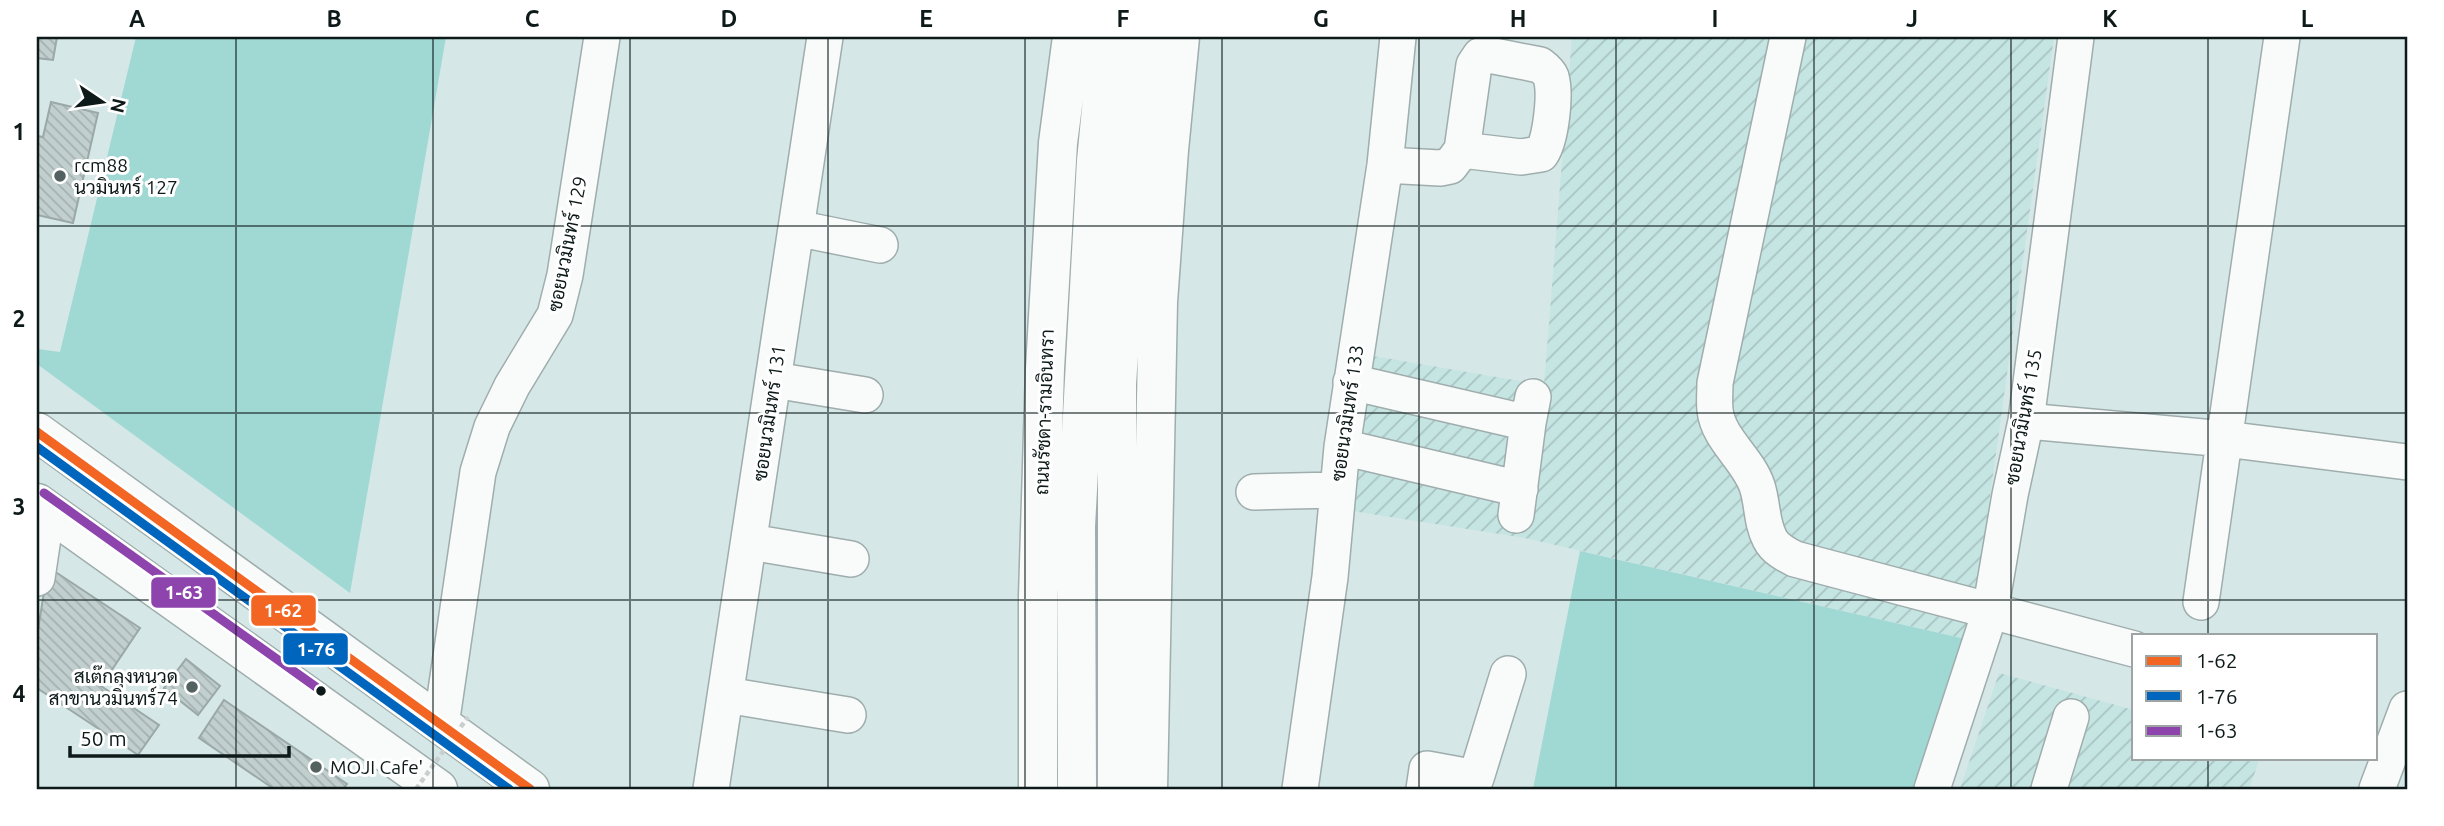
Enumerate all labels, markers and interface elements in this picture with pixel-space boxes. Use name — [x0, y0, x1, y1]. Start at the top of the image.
text: A — [129, 6, 145, 31]
text: B — [326, 6, 342, 31]
text: C — [525, 6, 540, 31]
text: D — [721, 6, 737, 31]
text: E — [919, 6, 933, 31]
text: F — [1117, 6, 1130, 31]
text: G — [1313, 6, 1329, 31]
text: H — [1510, 6, 1526, 31]
text: I — [1712, 6, 1718, 31]
text: J — [1906, 6, 1918, 31]
text: K — [2102, 6, 2118, 31]
text: L — [2301, 6, 2314, 31]
north arrow — [66, 66, 136, 136]
text: N — [106, 96, 131, 115]
text: 1 — [13, 119, 25, 144]
place label: rcm88 นวมินทร์ 127 — [74, 154, 178, 198]
marker: rcm88 นวมินทร์ 127 — [52, 168, 68, 184]
street label: ซอยนวมินทร์ 129 — [542, 174, 591, 314]
text: 2 — [13, 306, 25, 331]
street label: ถนนรัชดา-รามอินทรา — [1030, 329, 1058, 495]
street label: ซอยนวมินทร์ 131 — [748, 343, 789, 483]
street label: ซอยนวมินทร์ 133 — [1326, 343, 1367, 483]
street label: ซอยนวมินทร์ 135 — [1999, 347, 2046, 487]
text: 3 — [13, 494, 25, 519]
line badge: 1-63 — [150, 576, 217, 609]
text: 1-63 — [165, 581, 203, 603]
line badge: 1-62 — [250, 594, 317, 627]
text: 1-62 — [264, 599, 302, 621]
line badge: 1-76 — [282, 632, 349, 666]
legend — [2132, 634, 2378, 760]
text: 1-76 — [297, 638, 335, 660]
text: 1-62 — [2196, 648, 2238, 672]
place label: สเต๊กลุงหนวด สาขานวมินทร์74 — [49, 665, 178, 709]
marker: สเต๊กลุงหนวด สาขานวมินทร์74 — [184, 679, 200, 695]
text: 4 — [13, 681, 26, 706]
unlabelled marker — [314, 684, 328, 698]
text: 1-76 — [2196, 684, 2238, 708]
scale bar — [70, 714, 289, 758]
text: 1-63 — [2196, 718, 2238, 742]
text: 50 m — [80, 726, 127, 750]
place label: MOJI Cafe' — [330, 756, 423, 778]
marker: MOJI Cafe' — [308, 759, 324, 775]

